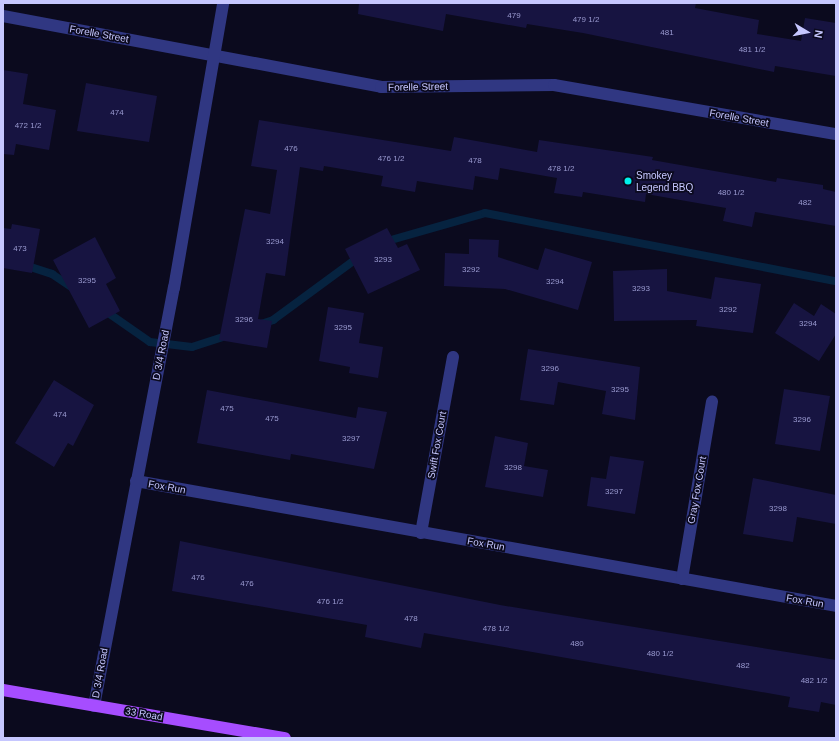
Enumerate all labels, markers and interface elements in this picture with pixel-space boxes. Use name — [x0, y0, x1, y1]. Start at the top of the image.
house number: 479 — [507, 11, 521, 21]
north arrow — [787, 12, 827, 52]
house number: 479 1/2 — [573, 15, 599, 25]
street label: Forelle Street — [68, 23, 130, 45]
house number: 481 — [660, 28, 674, 38]
text: N — [812, 29, 825, 39]
house number: 481 1/2 — [739, 45, 765, 55]
street label: Forelle Street — [388, 80, 448, 94]
street label: Forelle Street — [708, 107, 770, 129]
house number: 474 — [110, 108, 124, 118]
house number: 472 1/2 — [15, 121, 41, 131]
house number: 476 — [284, 144, 298, 154]
house number: 476 1/2 — [378, 154, 404, 164]
house number: 478 — [468, 156, 482, 166]
house number: 478 1/2 — [548, 164, 574, 174]
place label: Smokey Legend BBQ — [636, 169, 693, 192]
marker: Smokey Legend BBQ — [623, 176, 633, 186]
house number: 480 1/2 — [718, 188, 744, 198]
house number: 482 — [798, 198, 812, 208]
house number: 3294 — [266, 237, 284, 247]
house number: 473 — [13, 244, 27, 254]
house number: 3293 — [374, 255, 392, 265]
house number: 3292 — [462, 265, 480, 275]
house number: 3295 — [78, 276, 96, 286]
house number: 3294 — [546, 277, 564, 287]
house number: 3293 — [632, 284, 650, 294]
house number: 3292 — [719, 305, 737, 315]
house number: 3296 — [235, 315, 253, 325]
house number: 3294 — [799, 319, 817, 329]
house number: 3295 — [334, 323, 352, 333]
street label: D 3/4 Road — [150, 329, 172, 381]
house number: 3296 — [541, 364, 559, 374]
house number: 3295 — [611, 385, 629, 395]
house number: 475 — [220, 404, 234, 414]
house number: 474 — [53, 410, 67, 420]
street label: Swift Fox Court — [425, 410, 449, 480]
house number: 475 — [265, 414, 279, 424]
house number: 3296 — [793, 415, 811, 425]
house number: 3297 — [342, 434, 360, 444]
street label: Gray Fox Court — [685, 455, 709, 525]
house number: 3298 — [504, 463, 522, 473]
street label: Fox Run — [147, 478, 187, 496]
house number: 3297 — [605, 487, 623, 497]
house number: 3298 — [769, 504, 787, 514]
street label: Fox Run — [466, 535, 506, 553]
house number: 476 — [191, 573, 205, 583]
house number: 476 — [240, 579, 254, 589]
street label: Fox Run — [785, 592, 825, 610]
house number: 476 1/2 — [317, 597, 343, 607]
house number: 478 — [404, 614, 418, 624]
house number: 478 1/2 — [483, 624, 509, 634]
house number: 480 — [570, 639, 584, 649]
street label: D 3/4 Road — [90, 647, 110, 699]
house number: 480 1/2 — [647, 649, 673, 659]
house number: 482 — [736, 661, 750, 671]
house number: 482 1/2 — [801, 676, 827, 686]
street label: 33 Road — [124, 705, 164, 723]

